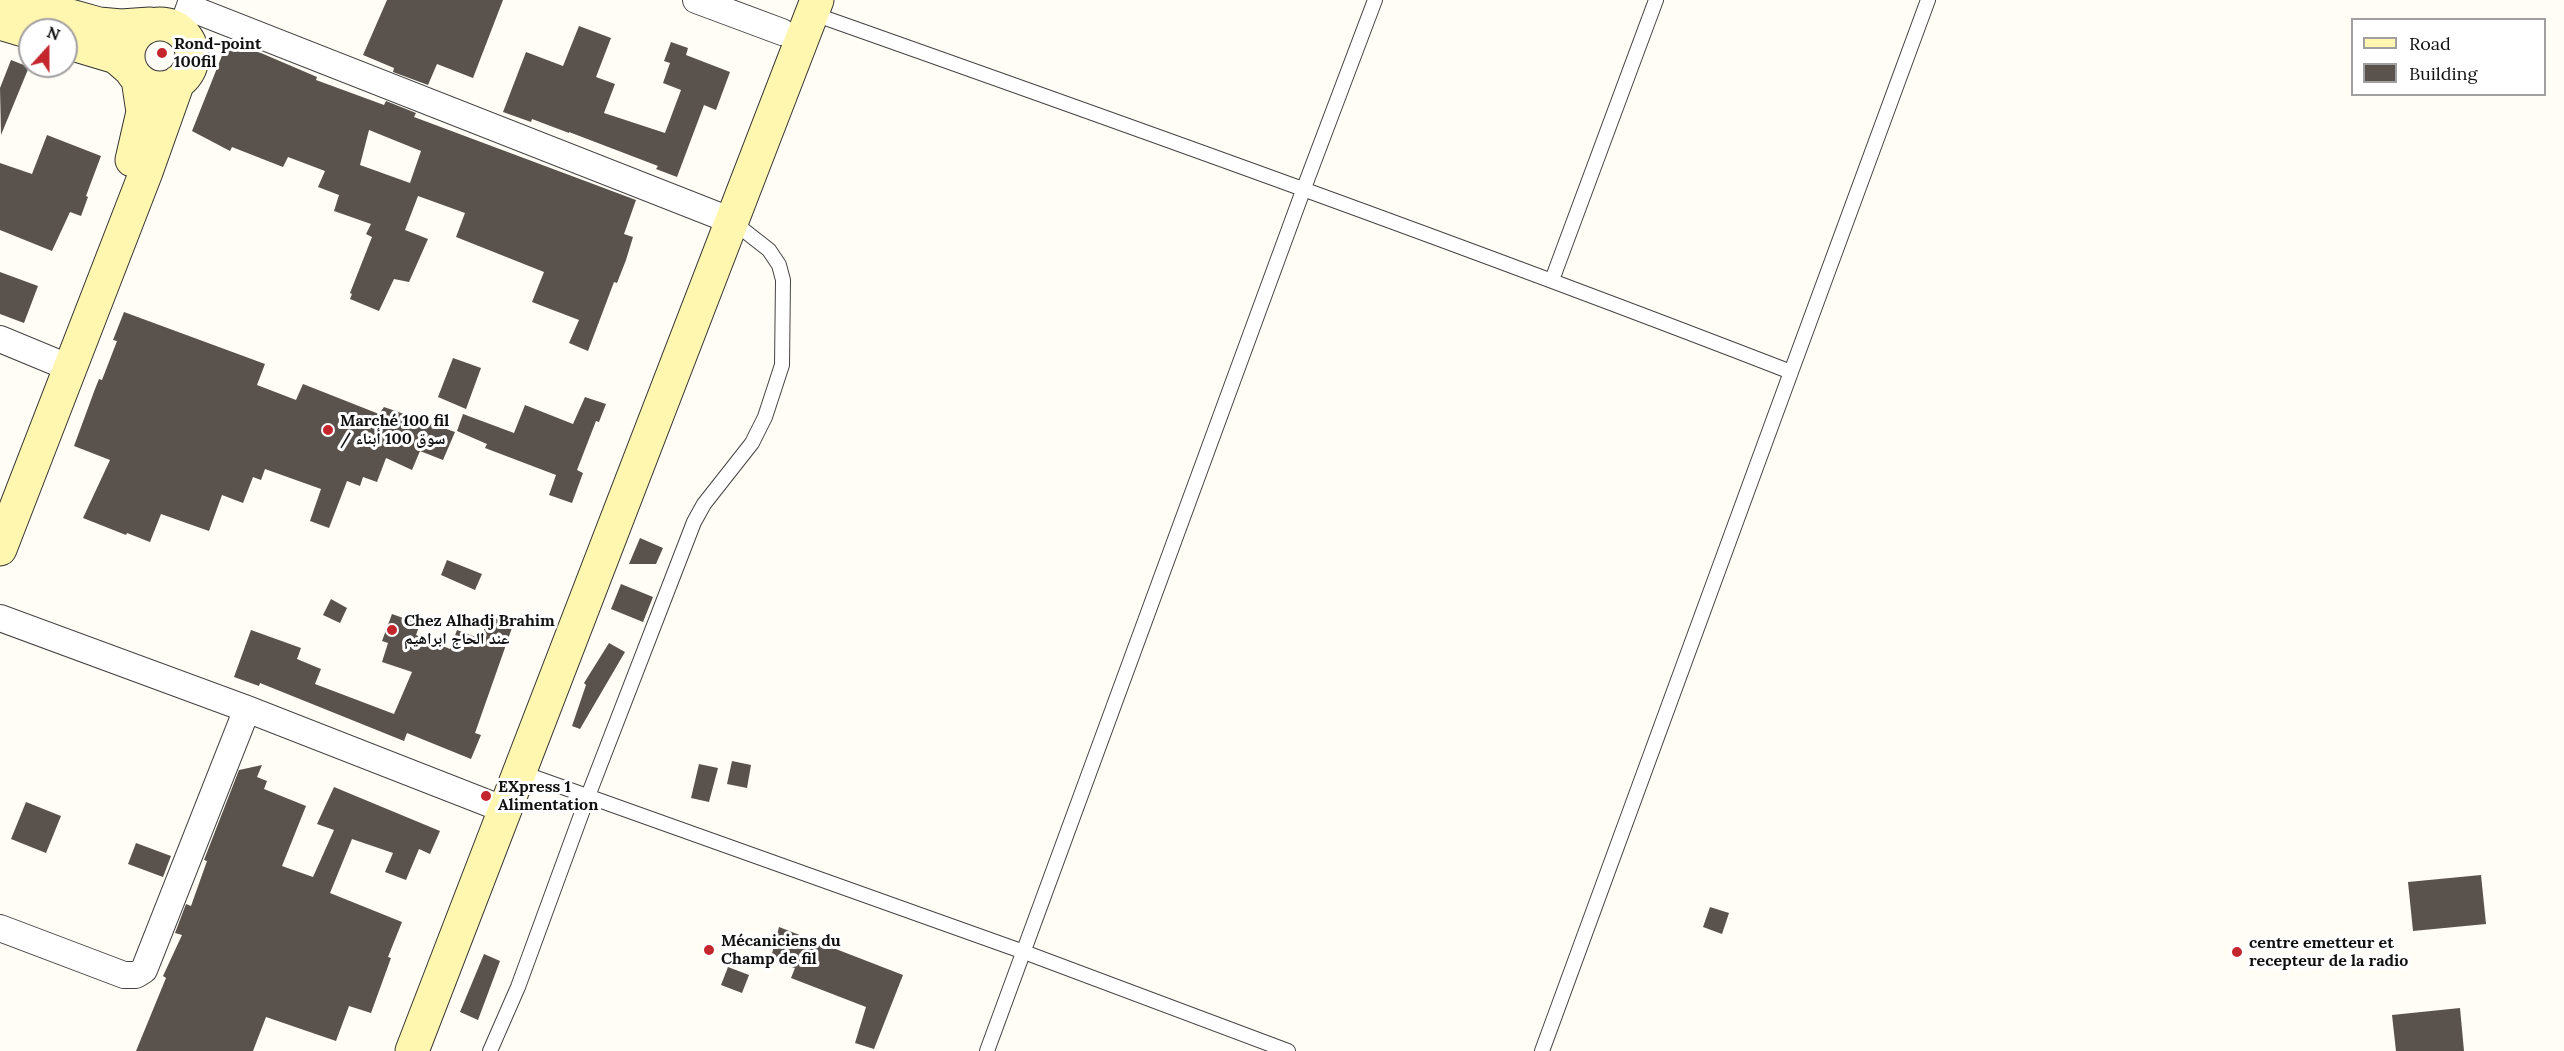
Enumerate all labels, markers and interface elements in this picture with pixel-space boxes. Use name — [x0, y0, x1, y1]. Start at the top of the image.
north arrow — [18, 18, 78, 78]
legend — [2351, 18, 2546, 96]
text: N — [44, 22, 63, 45]
text: Road — [2409, 32, 2451, 55]
place label: Rond-point 100fil — [174, 34, 262, 72]
marker: Rond-point 100fil — [155, 46, 169, 60]
text: Building — [2409, 62, 2477, 85]
place label: Marché 100 fil / سوق 100 أبناء — [340, 411, 449, 449]
marker: Marché 100 fil / سوق 100 أبناء — [321, 423, 335, 437]
place label: Chez Alhadj Brahim عند الحاج ابراهيم — [404, 611, 555, 649]
marker: Chez Alhadj Brahim عند الحاج ابراهيم — [385, 623, 399, 637]
place label: EXpress 1 Alimentation — [498, 777, 598, 815]
marker: EXpress 1 Alimentation — [479, 789, 493, 803]
place label: Mécaniciens du Champ de fil — [721, 931, 841, 969]
place label: centre emetteur et recepteur de la radio — [2249, 933, 2408, 971]
marker: Mécaniciens du Champ de fil — [702, 943, 716, 957]
marker: centre emetteur et recepteur de la radio — [2230, 945, 2244, 959]

